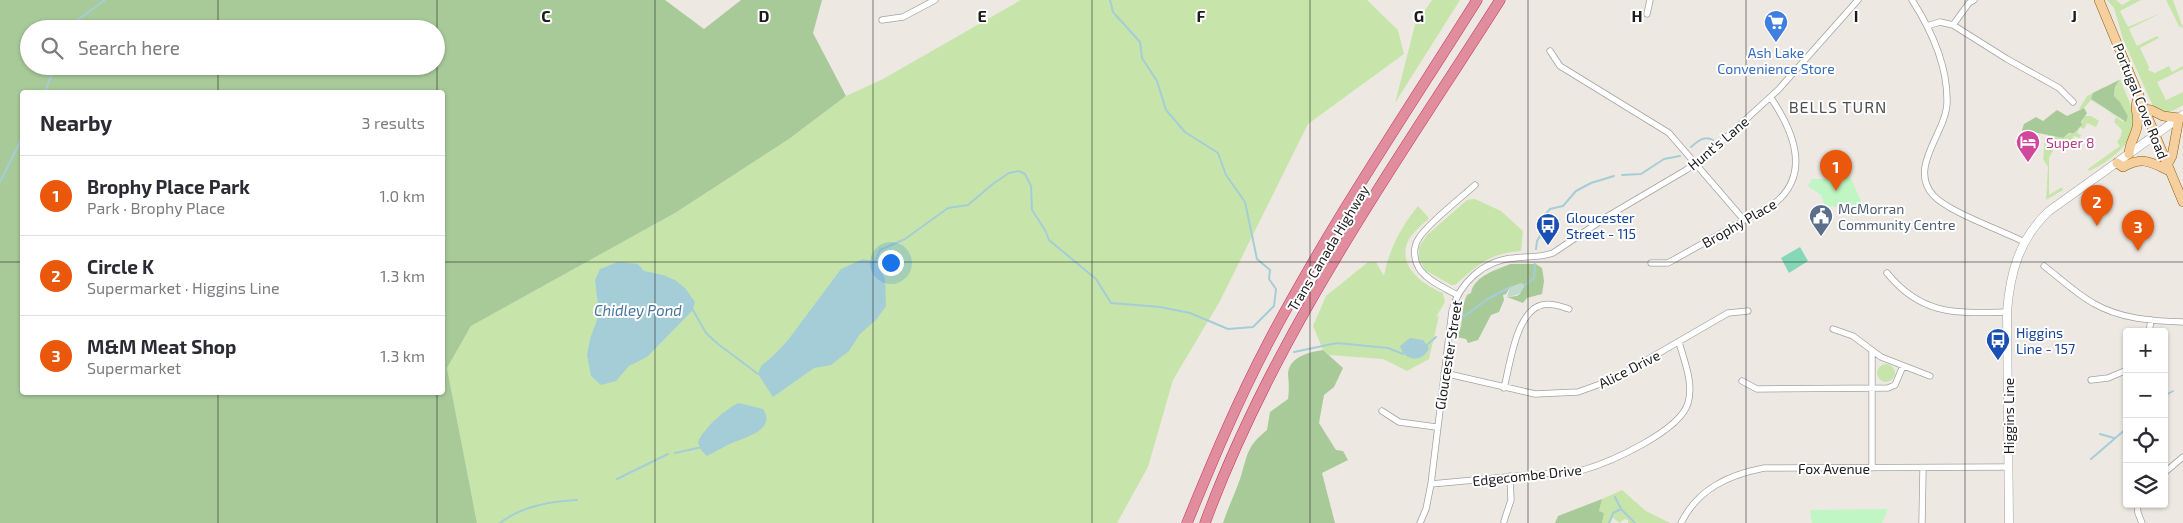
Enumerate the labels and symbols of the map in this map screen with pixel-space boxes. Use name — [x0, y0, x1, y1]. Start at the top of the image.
text: C — [541, 6, 551, 25]
text: D — [759, 6, 770, 25]
text: E — [977, 6, 987, 25]
text: F — [1197, 6, 1206, 25]
text: G — [1414, 6, 1424, 25]
text: H — [1631, 6, 1643, 25]
text: I — [1854, 6, 1858, 25]
text: J — [2071, 6, 2077, 25]
supermarket icon: Ash Lake Convenience Store — [1763, 9, 1789, 43]
street label: Portugal Cove Road — [2110, 41, 2172, 161]
place label: Ash Lake Convenience Store — [1717, 44, 1835, 77]
district label: BELLS TURN — [1789, 97, 1887, 116]
street label: Hunt's Lane — [1684, 113, 1752, 173]
hotel icon: Super 8 — [2015, 129, 2041, 163]
place label: Super 8 — [2046, 134, 2094, 151]
pin: 1 — [1820, 150, 1852, 191]
street label: Trans Canada Highway — [1284, 181, 1373, 314]
pin: 2 — [2081, 185, 2113, 226]
street label: Brophy Place — [1699, 195, 1779, 251]
place label: McMorran Community Centre — [1838, 200, 1956, 233]
public building icon: McMorran Community Centre — [1808, 203, 1834, 237]
place label: Gloucester Street - 115 — [1566, 209, 1636, 242]
pin: 3 — [2122, 210, 2154, 251]
bus stop icon: Gloucester Street - 115 — [1535, 212, 1561, 246]
your location — [878, 250, 904, 276]
street label: Gloucester Street — [1431, 299, 1465, 411]
water label: Chidley Pond — [594, 301, 682, 320]
place label: Higgins Line - 157 — [2016, 324, 2075, 357]
bus stop icon: Higgins Line - 157 — [1985, 327, 2011, 361]
street label: Alice Drive — [1595, 346, 1663, 392]
street label: Higgins Line — [2000, 378, 2017, 454]
street label: Fox Avenue — [1798, 460, 1870, 477]
street label: Edgecombe Drive — [1471, 461, 1583, 489]

